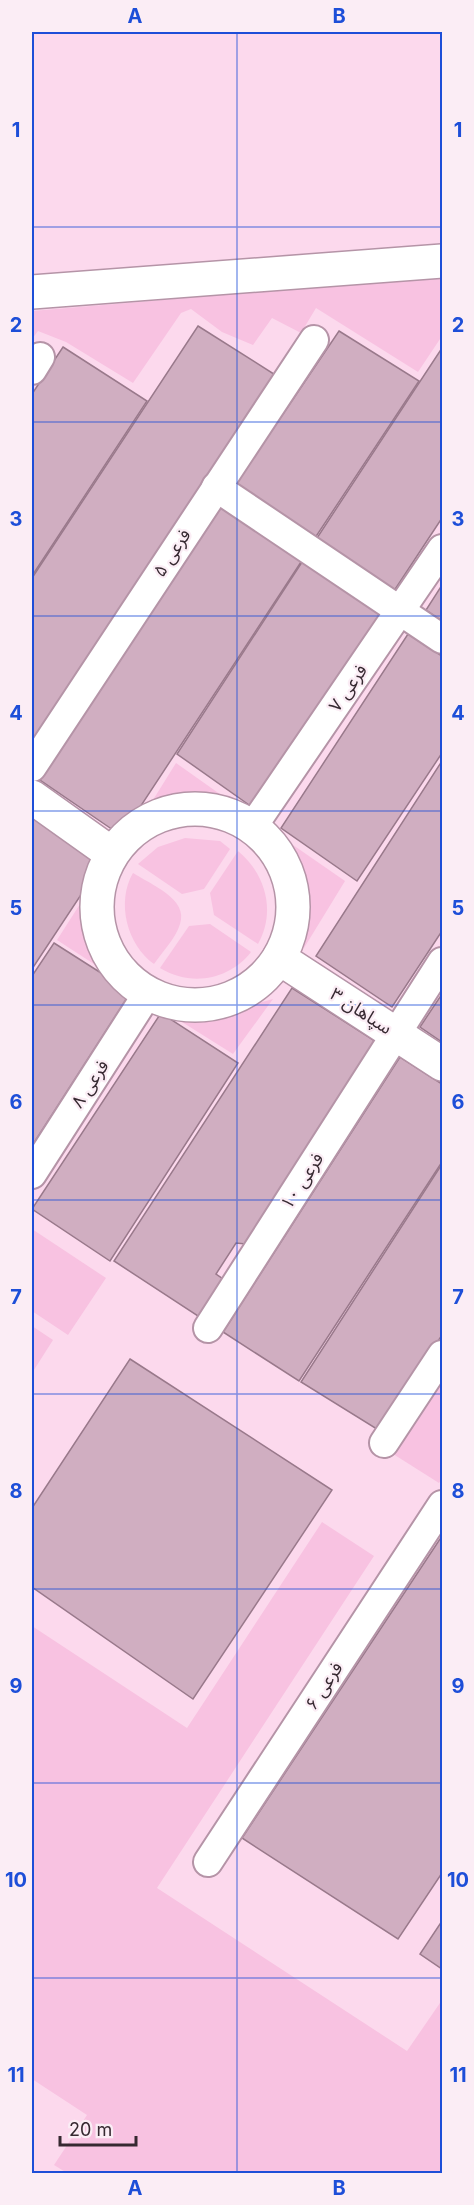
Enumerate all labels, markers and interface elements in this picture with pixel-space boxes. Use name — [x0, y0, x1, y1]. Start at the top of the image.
text: A — [128, 4, 143, 28]
text: B — [332, 4, 346, 28]
text: 1 — [12, 118, 20, 142]
text: 1 — [454, 118, 462, 142]
text: 2 — [10, 313, 22, 337]
text: 2 — [452, 313, 464, 337]
text: 3 — [10, 507, 22, 531]
text: 3 — [452, 507, 464, 531]
street label: فرعی ۵ — [149, 525, 195, 581]
street label: فرعی ۷ — [324, 660, 372, 716]
text: 4 — [9, 701, 23, 725]
text: 4 — [451, 701, 465, 725]
text: 5 — [10, 896, 22, 920]
text: 5 — [452, 896, 464, 920]
street label: سپاهان ۳ — [326, 983, 396, 1039]
street label: فرعی ۸ — [67, 1056, 113, 1112]
text: 6 — [10, 1090, 23, 1114]
text: 6 — [452, 1090, 465, 1114]
street label: فرعی ۱۰ — [276, 1149, 328, 1213]
text: 7 — [10, 1285, 22, 1309]
text: 7 — [452, 1285, 464, 1309]
text: 8 — [9, 1479, 23, 1503]
text: 8 — [451, 1479, 465, 1503]
street label: فرعی ۶ — [301, 1658, 347, 1714]
text: 9 — [10, 1674, 23, 1698]
text: 9 — [452, 1674, 465, 1698]
text: 10 — [5, 1868, 27, 1892]
text: 10 — [447, 1868, 469, 1892]
text: 11 — [7, 2063, 25, 2087]
text: 11 — [449, 2063, 467, 2087]
scale bar — [60, 2109, 136, 2147]
text: 20 m — [69, 2119, 112, 2140]
text: A — [128, 2176, 143, 2200]
text: B — [332, 2176, 346, 2200]

